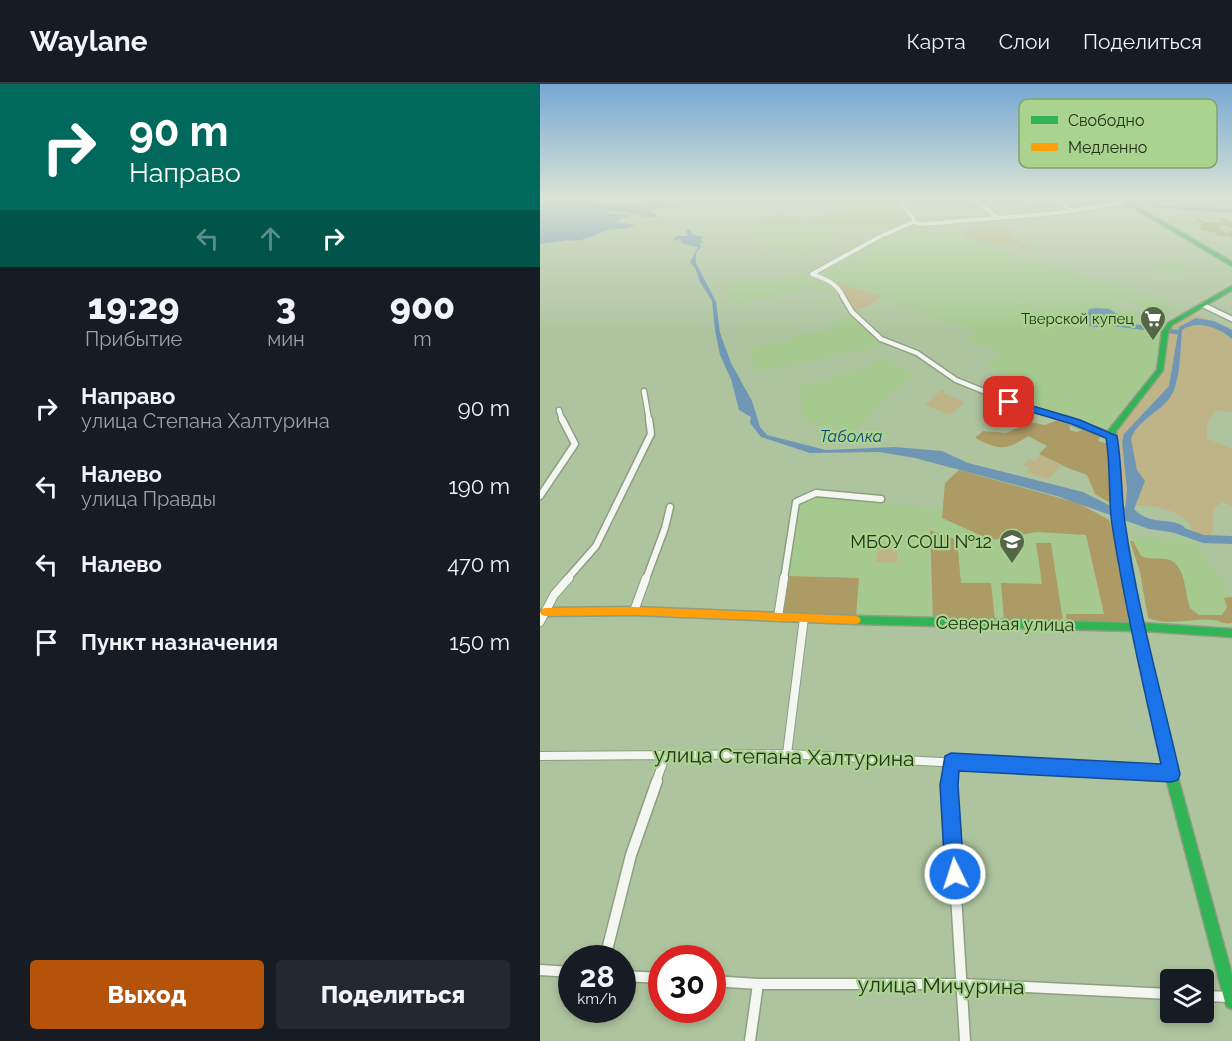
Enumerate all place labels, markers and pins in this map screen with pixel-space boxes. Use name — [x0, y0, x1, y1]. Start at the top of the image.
supermarket icon: Тверской купец — [1138, 304, 1168, 342]
place label: Тверской купец — [1021, 310, 1134, 328]
pin — [983, 376, 1034, 427]
school or university icon: МБОУ СОШ №12 — [997, 527, 1027, 565]
place label: МБОУ СОШ №12 — [850, 531, 992, 552]

